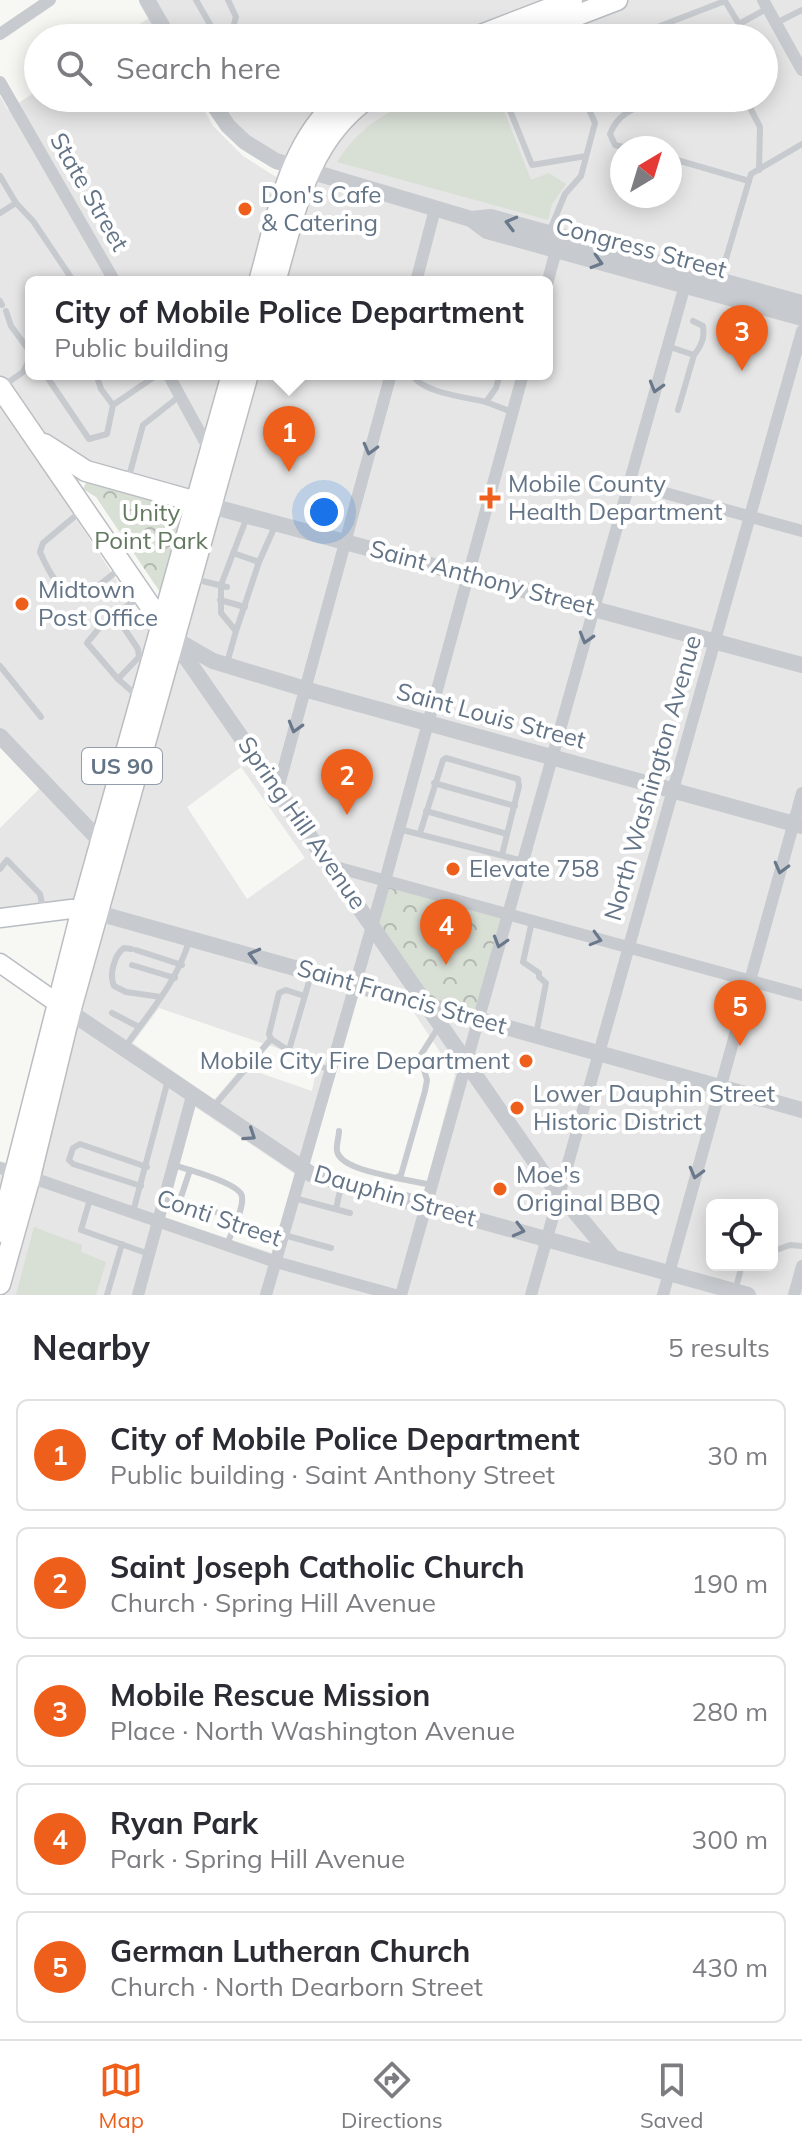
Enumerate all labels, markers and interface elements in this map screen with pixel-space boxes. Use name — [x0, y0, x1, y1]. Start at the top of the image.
search box — [24, 24, 778, 112]
icon: search — [52, 46, 96, 90]
text: Search here — [116, 49, 281, 87]
street label: State Street — [44, 127, 136, 256]
north arrow — [610, 136, 682, 208]
place label: Don's Cafe & Catering — [261, 179, 381, 237]
marker: Don's Cafe & Catering — [236, 200, 254, 218]
street label: Congress Street — [552, 210, 730, 284]
one-way arrow — [504, 215, 518, 232]
one-way arrow — [589, 253, 603, 269]
popup — [25, 276, 553, 380]
text: City of Mobile Police Department — [54, 293, 524, 331]
pin: 3 — [716, 305, 768, 371]
text: Public building — [54, 331, 229, 364]
one-way arrow — [649, 380, 665, 394]
pin: 1 — [263, 406, 315, 472]
one-way arrow — [363, 442, 380, 456]
place label: Mobile County Health Department — [508, 468, 722, 526]
marker: Mobile County Health Department — [479, 487, 501, 509]
your location — [304, 492, 344, 532]
park label: Unity Point Park — [94, 497, 209, 555]
street label: Saint Anthony Street — [367, 533, 598, 621]
place label: Midtown Post Office — [38, 574, 158, 632]
marker: Midtown Post Office — [13, 595, 31, 613]
one-way arrow — [578, 630, 595, 644]
street label: North Washington Avenue — [597, 632, 707, 924]
street label: Saint Louis Street — [393, 675, 589, 755]
one-way arrow — [288, 720, 304, 734]
street label: Spring Hill Avenue — [232, 730, 374, 915]
road number: US 90 — [82, 748, 162, 784]
pin: 2 — [321, 749, 373, 815]
place label: Elevate 758 — [469, 853, 599, 883]
marker: Elevate 758 — [444, 860, 462, 878]
one-way arrow — [774, 861, 790, 875]
pin: 4 — [420, 899, 472, 965]
one-way arrow — [589, 930, 603, 946]
one-way arrow — [493, 935, 509, 948]
one-way arrow — [247, 947, 261, 964]
street label: Saint Francis Street — [294, 952, 510, 1040]
pin: 5 — [714, 980, 766, 1046]
place label: Mobile City Fire Department — [200, 1045, 510, 1075]
marker: Mobile City Fire Department — [517, 1052, 535, 1070]
place label: Lower Dauphin Street Historic District — [533, 1078, 775, 1136]
marker: Lower Dauphin Street Historic District — [508, 1099, 526, 1117]
one-way arrow — [241, 1125, 255, 1140]
street label: Dauphin Street — [311, 1158, 480, 1232]
place label: Moe's Original BBQ — [516, 1159, 661, 1217]
one-way arrow — [689, 1165, 706, 1179]
marker: Moe's Original BBQ — [491, 1180, 509, 1198]
street label: Conti Street — [153, 1182, 286, 1252]
map controls — [706, 1199, 778, 1271]
button: locate — [706, 1199, 778, 1271]
one-way arrow — [511, 1221, 525, 1238]
text: Nearby — [32, 1326, 150, 1369]
text: 5 results — [668, 1331, 770, 1364]
text: City of Mobile Police Department — [110, 1420, 580, 1458]
text: 1 — [52, 1439, 68, 1472]
text: 30 m — [707, 1439, 768, 1472]
text: Public building · Saint Anthony Street — [110, 1458, 555, 1491]
text: Saint Joseph Catholic Church — [110, 1548, 525, 1586]
text: 2 — [52, 1567, 68, 1600]
text: 190 m — [692, 1567, 768, 1600]
text: Church · Spring Hill Avenue — [110, 1586, 436, 1619]
text: Mobile Rescue Mission — [110, 1676, 430, 1714]
text: 3 — [52, 1695, 68, 1728]
text: 280 m — [692, 1695, 768, 1728]
text: Place · North Washington Avenue — [110, 1714, 515, 1747]
text: Ryan Park — [110, 1804, 258, 1842]
text: 4 — [52, 1823, 68, 1856]
text: 300 m — [692, 1823, 768, 1856]
text: Park · Spring Hill Avenue — [110, 1842, 405, 1875]
text: German Lutheran Church — [110, 1932, 470, 1970]
text: 5 — [52, 1951, 68, 1984]
text: 430 m — [692, 1951, 768, 1984]
text: Church · North Dearborn Street — [110, 1970, 483, 2003]
tab: Map — [99, 2058, 144, 2134]
tab: Directions — [341, 2058, 443, 2134]
tab: Saved — [640, 2058, 703, 2134]

